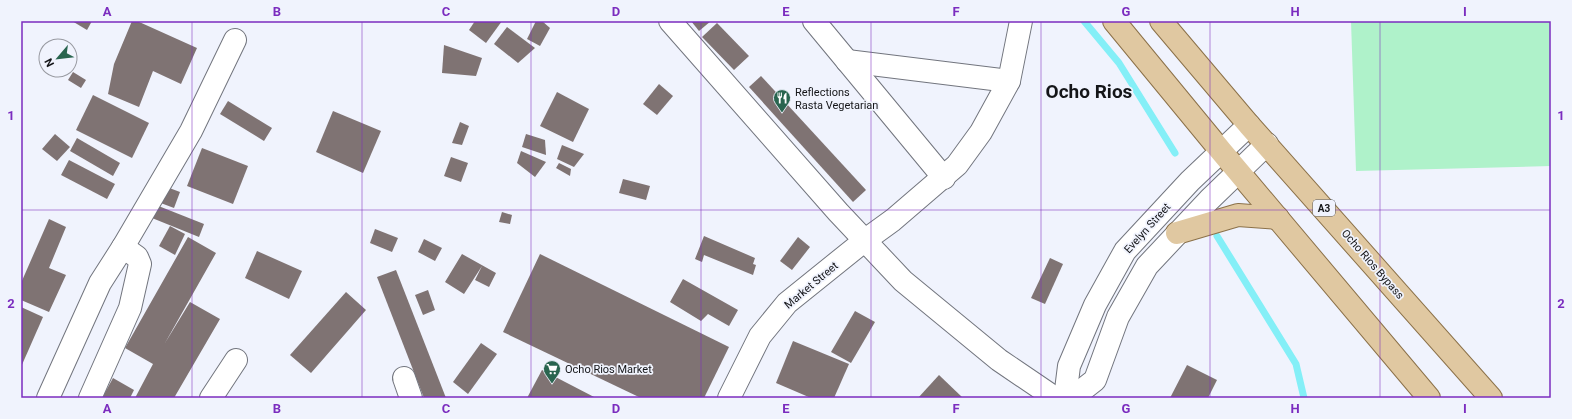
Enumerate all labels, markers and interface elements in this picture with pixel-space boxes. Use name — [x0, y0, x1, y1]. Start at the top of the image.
text: A — [103, 4, 112, 19]
text: B — [273, 4, 281, 19]
text: C — [442, 4, 451, 19]
text: D — [612, 4, 620, 19]
text: E — [782, 4, 790, 19]
text: F — [952, 4, 960, 19]
text: G — [1122, 4, 1131, 19]
text: H — [1290, 4, 1300, 19]
text: I — [1463, 4, 1467, 19]
north arrow — [38, 38, 78, 78]
text: N — [42, 56, 57, 69]
district label: Ocho Rios — [1046, 80, 1133, 103]
place label: Reflections Rasta Vegetarian — [795, 86, 878, 112]
restaurant icon: Reflections Rasta Vegetarian — [772, 88, 792, 113]
text: 1 — [7, 108, 15, 123]
text: 1 — [1557, 108, 1565, 123]
street label: Evelyn Street — [1121, 200, 1174, 256]
road number: A3 — [1313, 200, 1335, 216]
street label: Ocho Rios Bypass — [1339, 227, 1407, 302]
street label: Market Street — [782, 259, 841, 312]
text: 2 — [7, 296, 15, 311]
text: 2 — [1557, 296, 1565, 311]
supermarket icon: Ocho Rios Market — [542, 359, 562, 384]
place label: Ocho Rios Market — [565, 363, 652, 376]
text: A — [103, 401, 112, 416]
text: B — [273, 401, 281, 416]
text: C — [442, 401, 451, 416]
text: D — [612, 401, 620, 416]
text: E — [782, 401, 790, 416]
text: F — [952, 401, 960, 416]
text: G — [1122, 401, 1131, 416]
text: H — [1290, 401, 1300, 416]
text: I — [1463, 401, 1467, 416]

